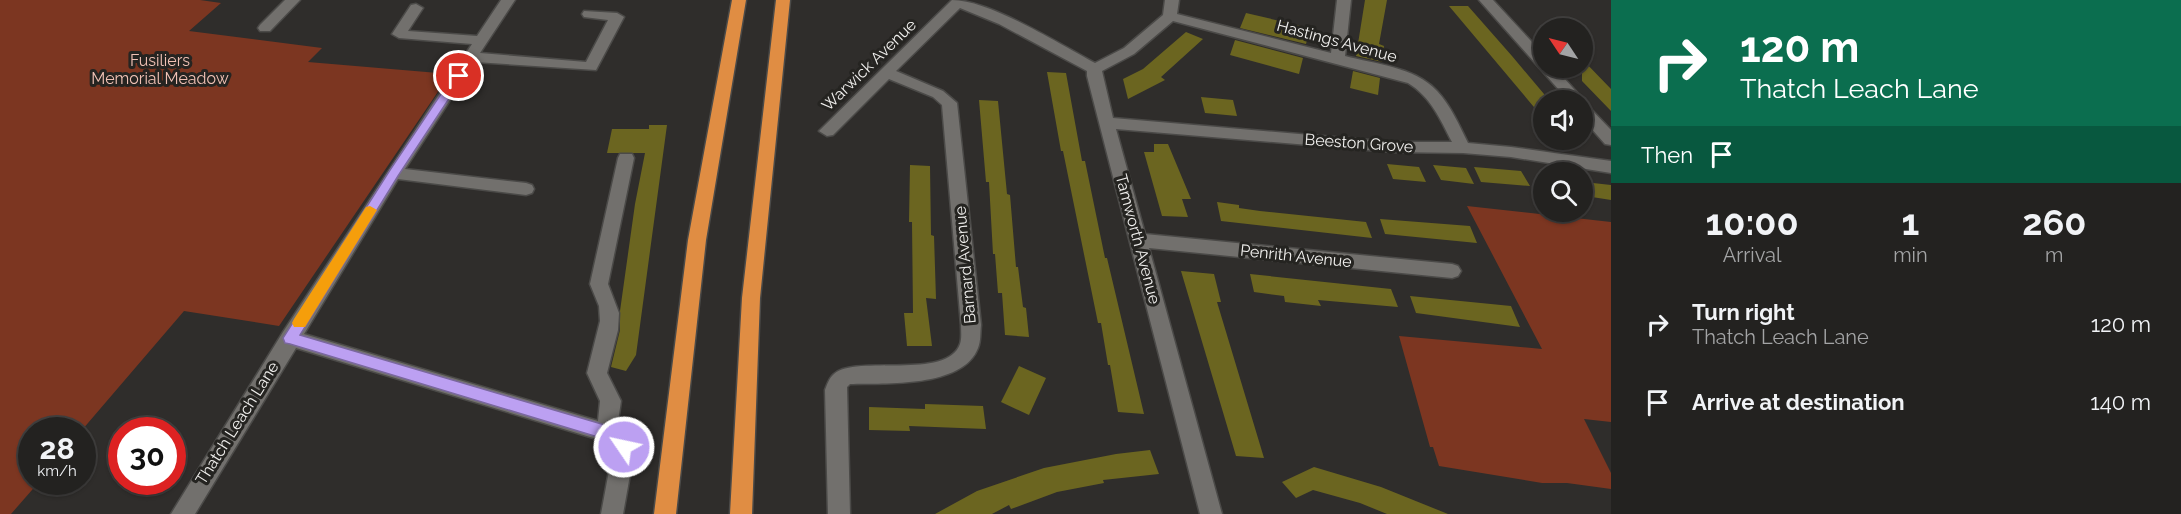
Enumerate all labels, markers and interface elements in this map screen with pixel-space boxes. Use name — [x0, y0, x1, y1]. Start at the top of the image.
street label: Warwick Avenue — [818, 15, 920, 115]
street label: Hastings Avenue — [1275, 16, 1399, 66]
north arrow — [1533, 18, 1593, 78]
map controls — [1533, 18, 1593, 222]
text: 120 m — [1740, 23, 1859, 72]
icon: right — [1641, 24, 1719, 102]
pin — [433, 50, 484, 101]
park label: Fusiliers Memorial Meadow — [91, 51, 229, 88]
icon: arrive — [442, 59, 475, 92]
text: Thatch Leach Lane — [1740, 73, 1979, 104]
button: sound — [1533, 90, 1593, 150]
street label: Beeston Grove — [1304, 130, 1414, 156]
icon: arrive — [1705, 138, 1738, 171]
text: Then — [1641, 142, 1693, 168]
button: search — [1533, 162, 1593, 222]
street label: Tamworth Avenue — [1112, 172, 1164, 306]
text: 10:00 — [1706, 201, 1799, 243]
text: 1 — [1901, 201, 1919, 243]
text: 260 — [2022, 201, 2086, 243]
street label: Barnard Avenue — [950, 205, 980, 325]
street label: Penrith Avenue — [1239, 241, 1353, 271]
text: Arrival — [1723, 243, 1781, 267]
text: min — [1893, 243, 1928, 267]
text: m — [2045, 243, 2063, 267]
text: Turn right — [1692, 299, 1795, 325]
icon: right — [1641, 308, 1674, 341]
text: 120 m — [2091, 311, 2151, 337]
text: Thatch Leach Lane — [1692, 325, 1869, 349]
street label: Thatch Leach Lane — [191, 358, 283, 488]
icon: arrive — [1641, 386, 1674, 419]
text: Arrive at destination — [1692, 389, 1905, 415]
text: 140 m — [2090, 389, 2151, 415]
position arrow — [592, 415, 656, 479]
speed limit sign: 30 — [108, 417, 186, 495]
text: 28 — [39, 431, 75, 466]
text: km/h — [37, 462, 77, 480]

